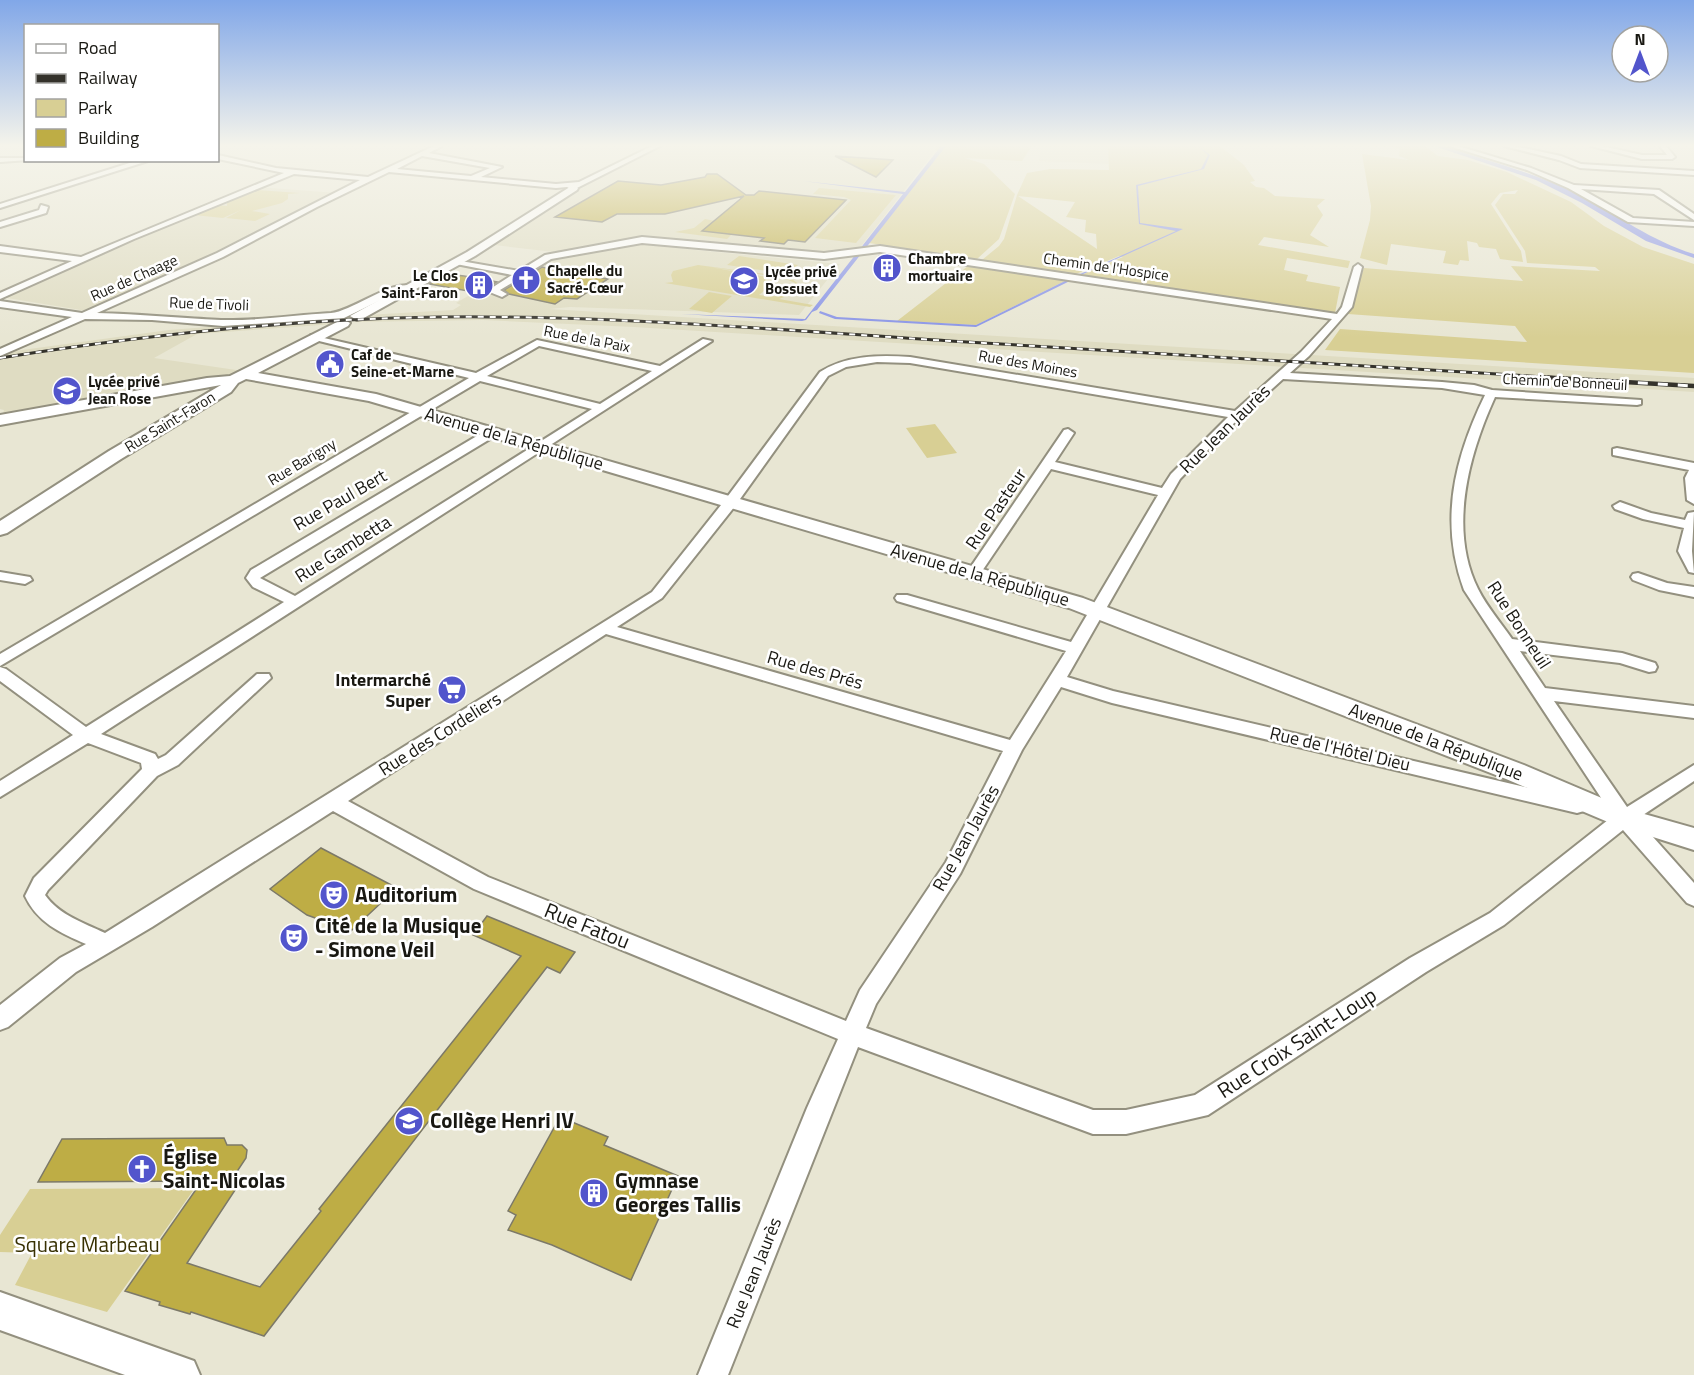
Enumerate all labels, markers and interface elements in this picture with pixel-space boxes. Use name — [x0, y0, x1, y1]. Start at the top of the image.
legend — [24, 24, 219, 162]
north arrow — [1610, 24, 1670, 84]
text: N — [1634, 27, 1646, 51]
text: Road — [78, 34, 117, 61]
text: Railway — [78, 64, 138, 91]
text: Park — [78, 94, 113, 121]
text: Building — [78, 124, 139, 151]
street label: Chemin de l'Hospice — [1042, 246, 1170, 287]
place label: Chambre mortuaire — [908, 247, 973, 287]
street label: Rue de Chaage — [86, 248, 181, 307]
building icon: Chambre mortuaire — [871, 252, 903, 284]
place label: Chapelle du Sacré-Cœur — [547, 259, 624, 299]
place label: Lycée privé Bossuet — [765, 260, 837, 300]
place label: Le Clos Saint-Faron — [381, 264, 458, 304]
church icon: Chapelle du Sacré-Cœur — [510, 264, 542, 296]
school or university icon: Lycée privé Bossuet — [728, 265, 760, 297]
building icon: Le Clos Saint-Faron — [463, 269, 495, 301]
street label: Rue de Tivoli — [169, 291, 249, 316]
street label: Rue de la Paix — [542, 319, 632, 358]
place label: Caf de Seine-et-Marne — [351, 343, 454, 383]
street label: Rue des Moines — [977, 343, 1079, 384]
public building icon: Caf de Seine-et-Marne — [314, 348, 346, 380]
street label: Chemin de Bonneuil — [1502, 367, 1628, 396]
place label: Lycée privé Jean Rose — [88, 370, 160, 410]
school or university icon: Lycée privé Jean Rose — [51, 375, 83, 407]
street label: Rue Jean Jaurès — [1173, 378, 1276, 479]
street label: Rue Saint-Faron — [120, 385, 220, 458]
street label: Avenue de la République — [422, 400, 607, 477]
street label: Rue Barigny — [263, 432, 340, 491]
street label: Rue Paul Bert — [288, 462, 392, 537]
street label: Rue Pasteur — [958, 463, 1033, 555]
street label: Rue Gambetta — [289, 508, 396, 589]
street label: Avenue de la République — [888, 536, 1073, 613]
street label: Rue Bonneuil — [1481, 575, 1558, 674]
street label: Rue des Prés — [764, 643, 866, 696]
place label: Intermarché Super — [335, 666, 431, 714]
supermarket icon: Intermarché Super — [436, 674, 468, 706]
street label: Rue des Cordeliers — [373, 685, 506, 782]
street label: Avenue de la République — [1345, 696, 1527, 787]
street label: Rue de l'Hôtel Dieu — [1267, 719, 1413, 778]
street label: Rue Jean Jaurès — [925, 780, 1006, 896]
place label: Auditorium — [355, 878, 457, 910]
theatre icon: Auditorium — [318, 879, 350, 911]
street label: Rue Fatou — [540, 893, 635, 957]
place label: Cité de la Musique - Simone Veil — [315, 909, 481, 965]
theatre icon: Cité de la Musique - Simone Veil — [278, 922, 310, 954]
street label: Rue Croix Saint-Loup — [1210, 978, 1383, 1106]
place label: Collège Henri IV — [430, 1104, 574, 1136]
school or university icon: Collège Henri IV — [393, 1105, 425, 1137]
place label: Église Saint-Nicolas — [163, 1140, 285, 1196]
church icon: Église Saint-Nicolas — [126, 1153, 158, 1185]
place label: Gymnase Georges Tallis — [615, 1164, 741, 1220]
building icon: Gymnase Georges Tallis — [578, 1177, 610, 1209]
street label: Rue Jean Jaurès — [719, 1213, 788, 1332]
park label: Square Marbeau — [14, 1228, 160, 1260]

